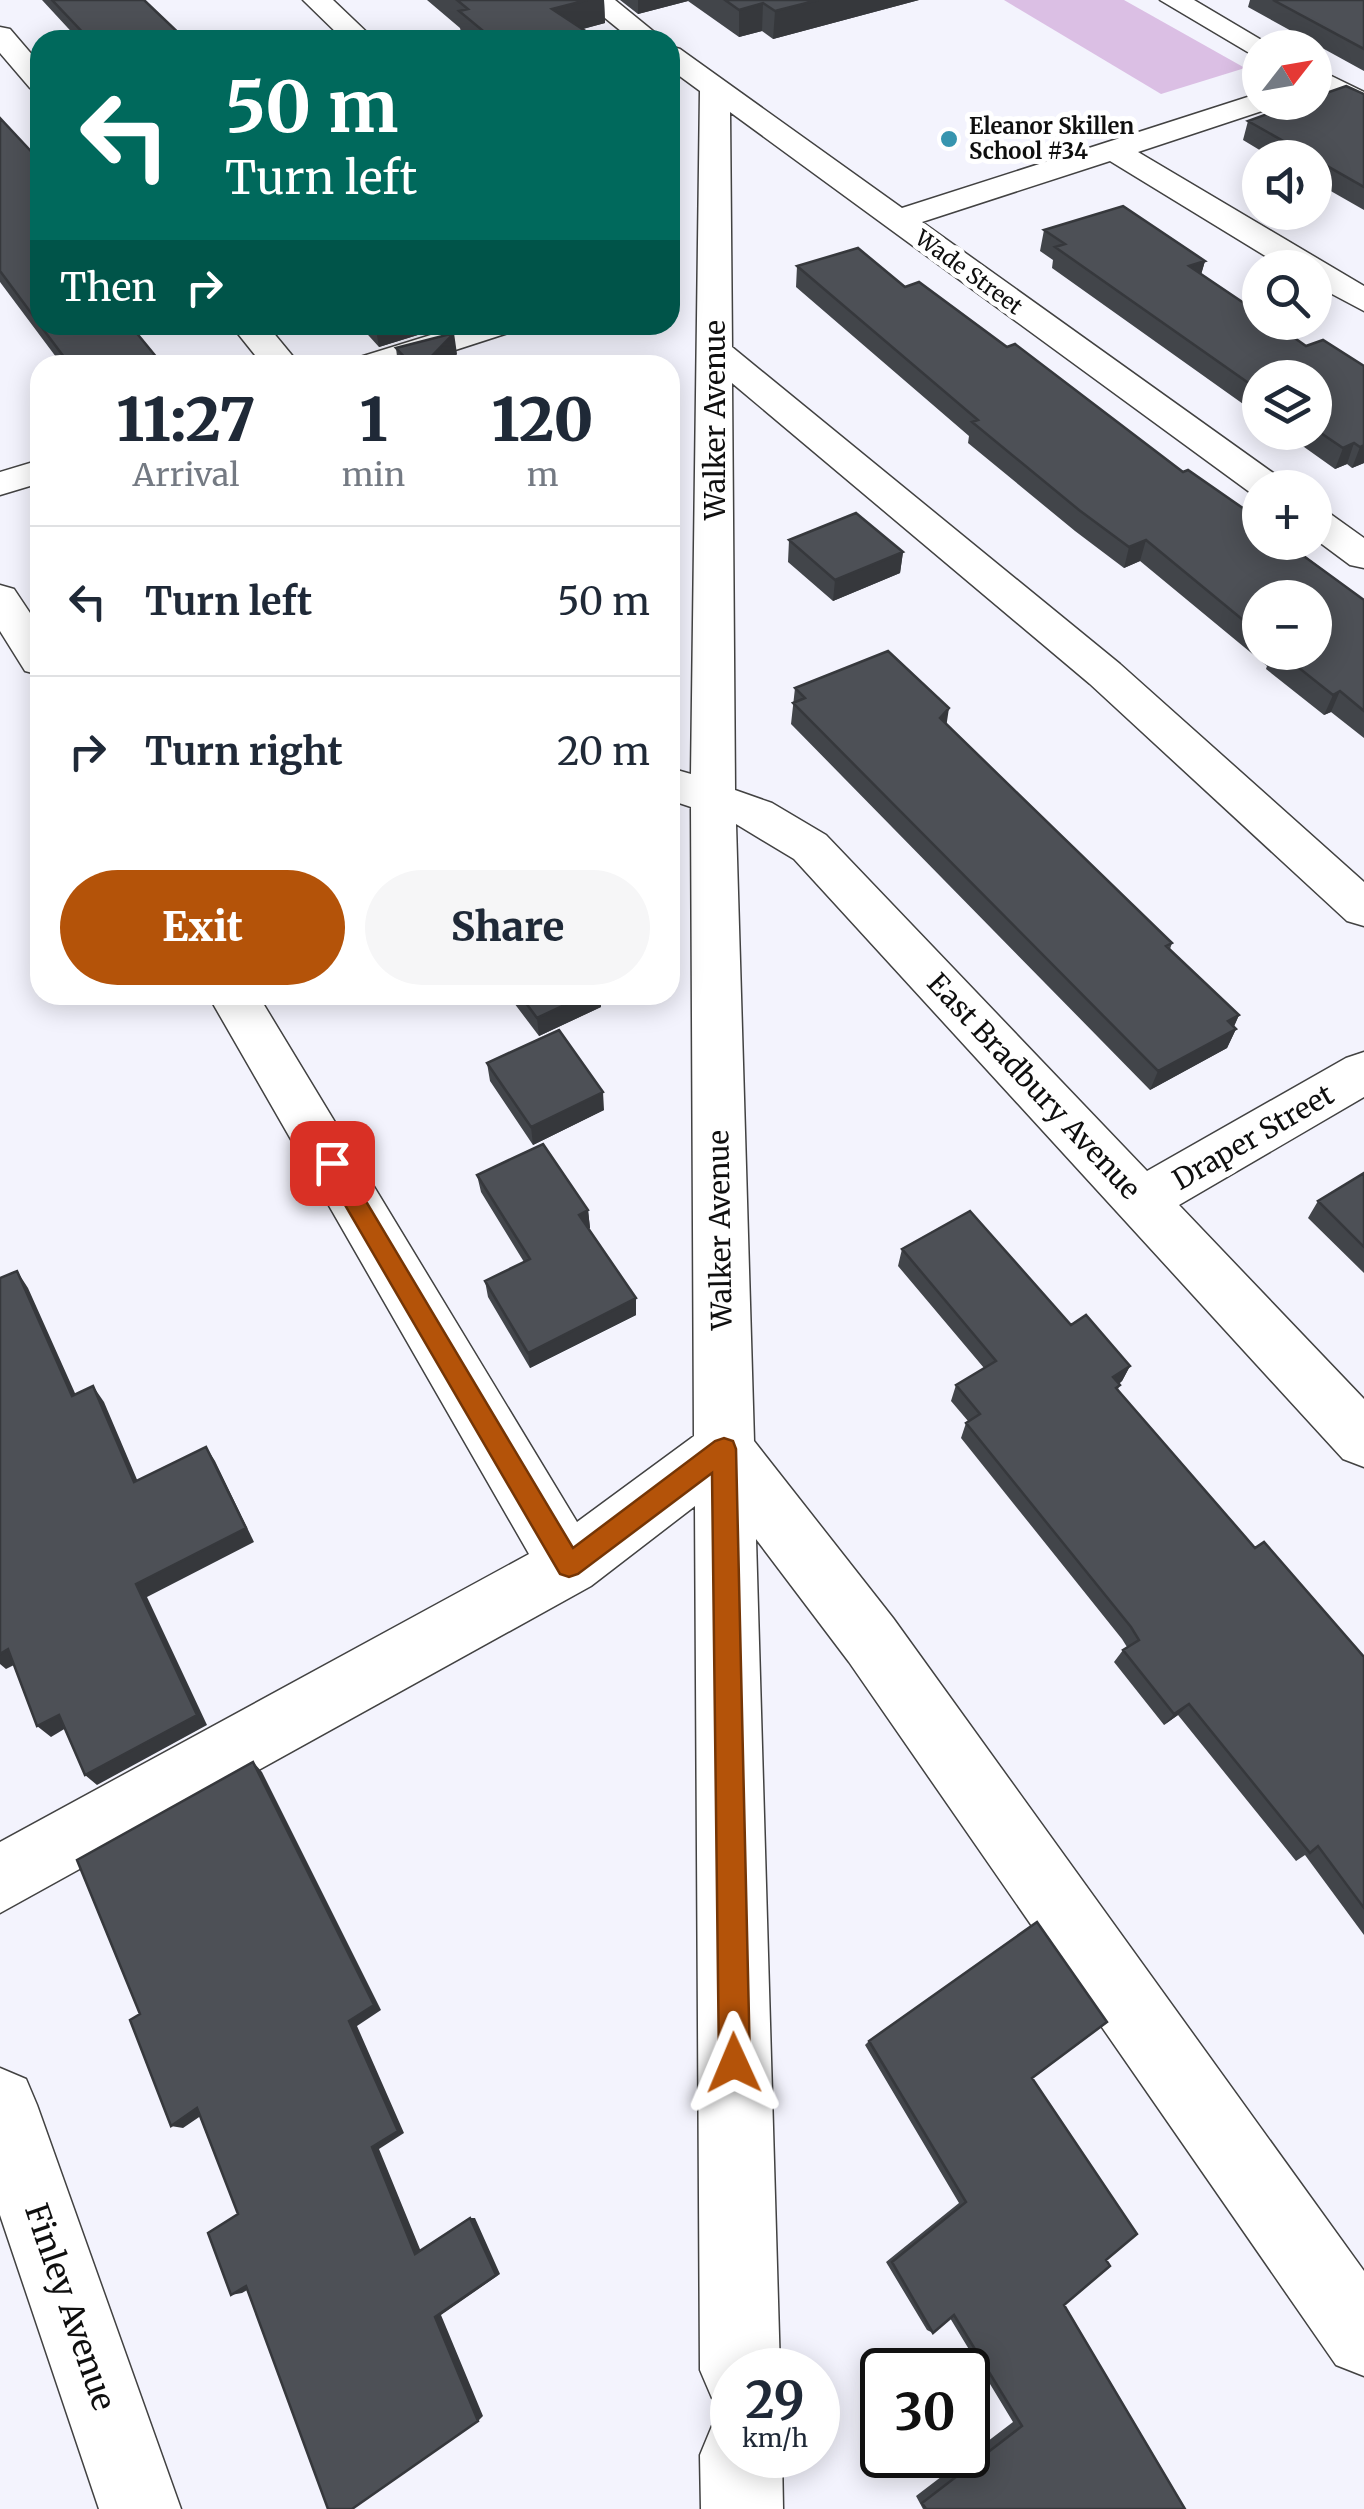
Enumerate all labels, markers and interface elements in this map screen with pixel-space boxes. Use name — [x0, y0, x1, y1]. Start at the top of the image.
north arrow — [1242, 30, 1332, 120]
map controls — [1242, 30, 1332, 670]
text: 50 m — [225, 63, 398, 151]
icon: left — [60, 70, 190, 200]
place label: Eleanor Skillen School #34 — [969, 112, 1134, 165]
marker: Eleanor Skillen School #34 — [938, 128, 960, 150]
button: sound — [1242, 140, 1332, 230]
text: Turn left — [225, 150, 417, 206]
street label: Wade Street — [909, 223, 1029, 321]
button: search — [1242, 250, 1332, 340]
icon: right — [177, 260, 232, 315]
text: Then — [60, 264, 157, 311]
street label: Walker Avenue — [697, 320, 733, 521]
button: layers — [1242, 360, 1332, 450]
text: 11:27 — [116, 382, 255, 457]
text: 1 — [359, 382, 387, 457]
text: 120 — [491, 382, 594, 457]
text: Arrival — [132, 455, 239, 495]
text: min — [342, 455, 405, 495]
text: m — [527, 455, 558, 495]
button: + — [1242, 470, 1332, 560]
icon: left — [60, 574, 115, 629]
text: Turn left — [145, 578, 312, 625]
text: 50 m — [557, 578, 650, 625]
button: − — [1242, 580, 1332, 670]
icon: right — [60, 724, 115, 779]
text: Turn right — [145, 728, 343, 775]
text: 20 m — [557, 728, 650, 775]
button: Exit — [60, 870, 345, 985]
button: Share — [365, 870, 650, 985]
street label: East Bradbury Avenue — [920, 965, 1148, 1207]
street label: Draper Street — [1166, 1076, 1340, 1198]
pin — [290, 1121, 375, 1206]
street label: Walker Avenue — [700, 1130, 740, 1331]
icon: arrive — [305, 1136, 360, 1191]
position arrow — [682, 2011, 786, 2115]
street label: Finley Avenue — [16, 2198, 124, 2416]
speed limit sign: 30 — [860, 2348, 990, 2478]
text: 29 — [745, 2369, 805, 2432]
text: km/h — [742, 2422, 808, 2454]

